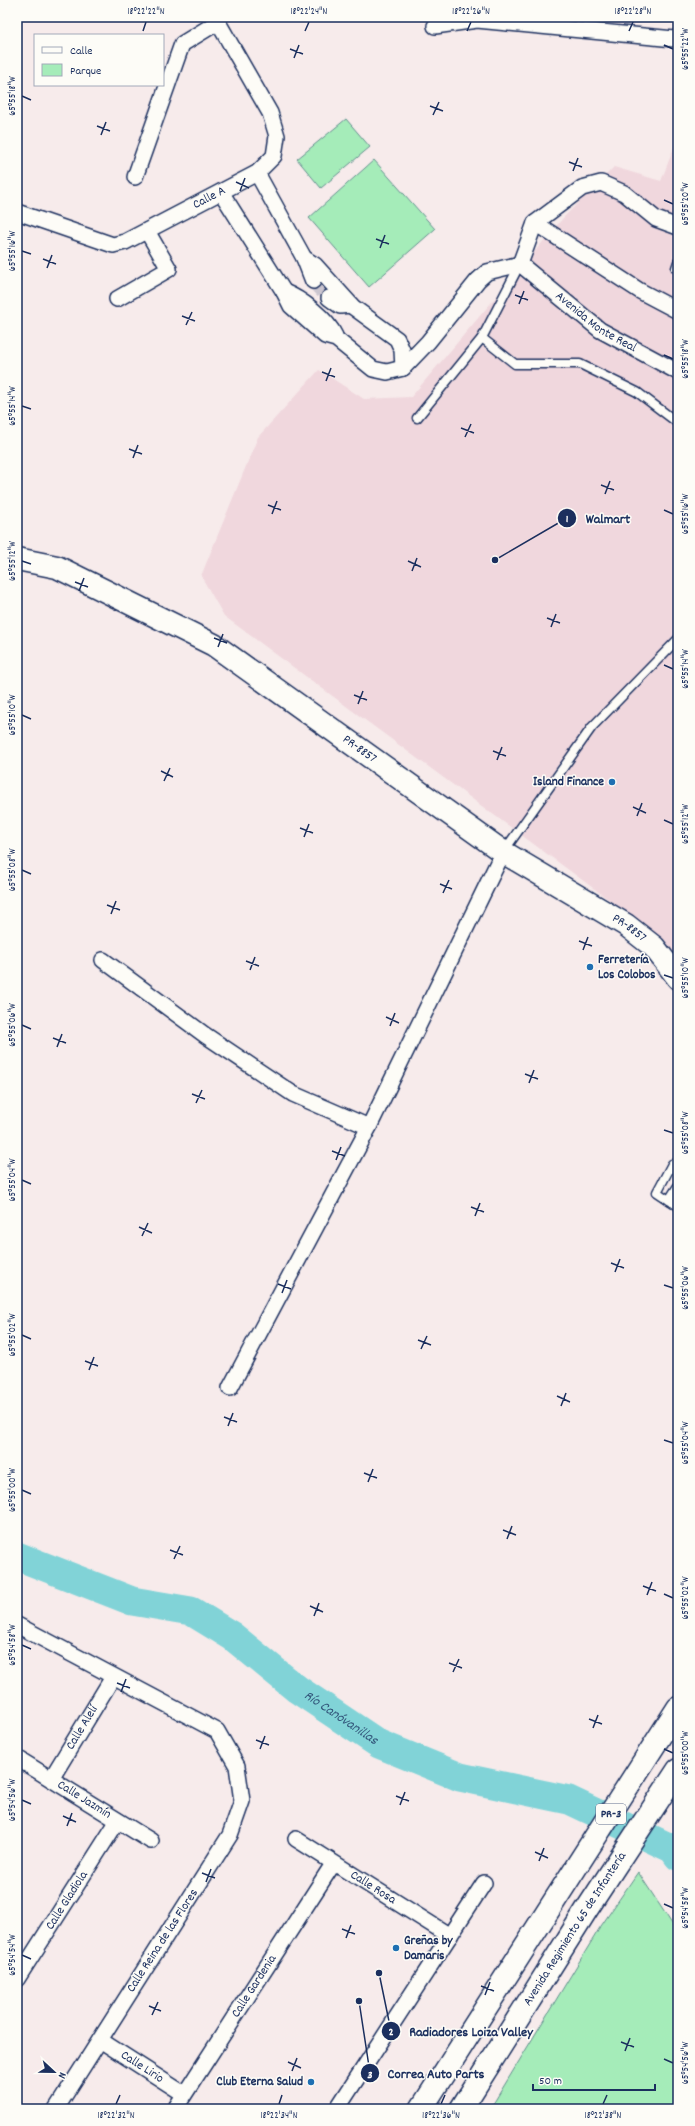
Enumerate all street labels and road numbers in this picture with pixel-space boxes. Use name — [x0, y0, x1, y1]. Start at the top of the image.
street label: Calle A — [190, 182, 229, 214]
street label: Avenida Monte Real — [551, 287, 640, 357]
street label: PR-8857 — [338, 730, 380, 768]
street label: PR-8857 — [609, 909, 650, 947]
street label: Calle Alelí — [61, 1701, 104, 1754]
street label: Calle Jazmín — [53, 1776, 115, 1824]
road number: PR-3 — [596, 1804, 626, 1824]
street label: Avenida Regimiento 65 de Infantería — [519, 1847, 632, 2010]
street label: Calle Rosa — [346, 1866, 400, 1910]
street label: Calle Gladiola — [41, 1867, 93, 1934]
street label: Calle Reina de las Flores — [122, 1885, 204, 1997]
street label: Calle Gardenia — [227, 1950, 282, 2021]
street label: Calle Lirio — [117, 2046, 168, 2088]

